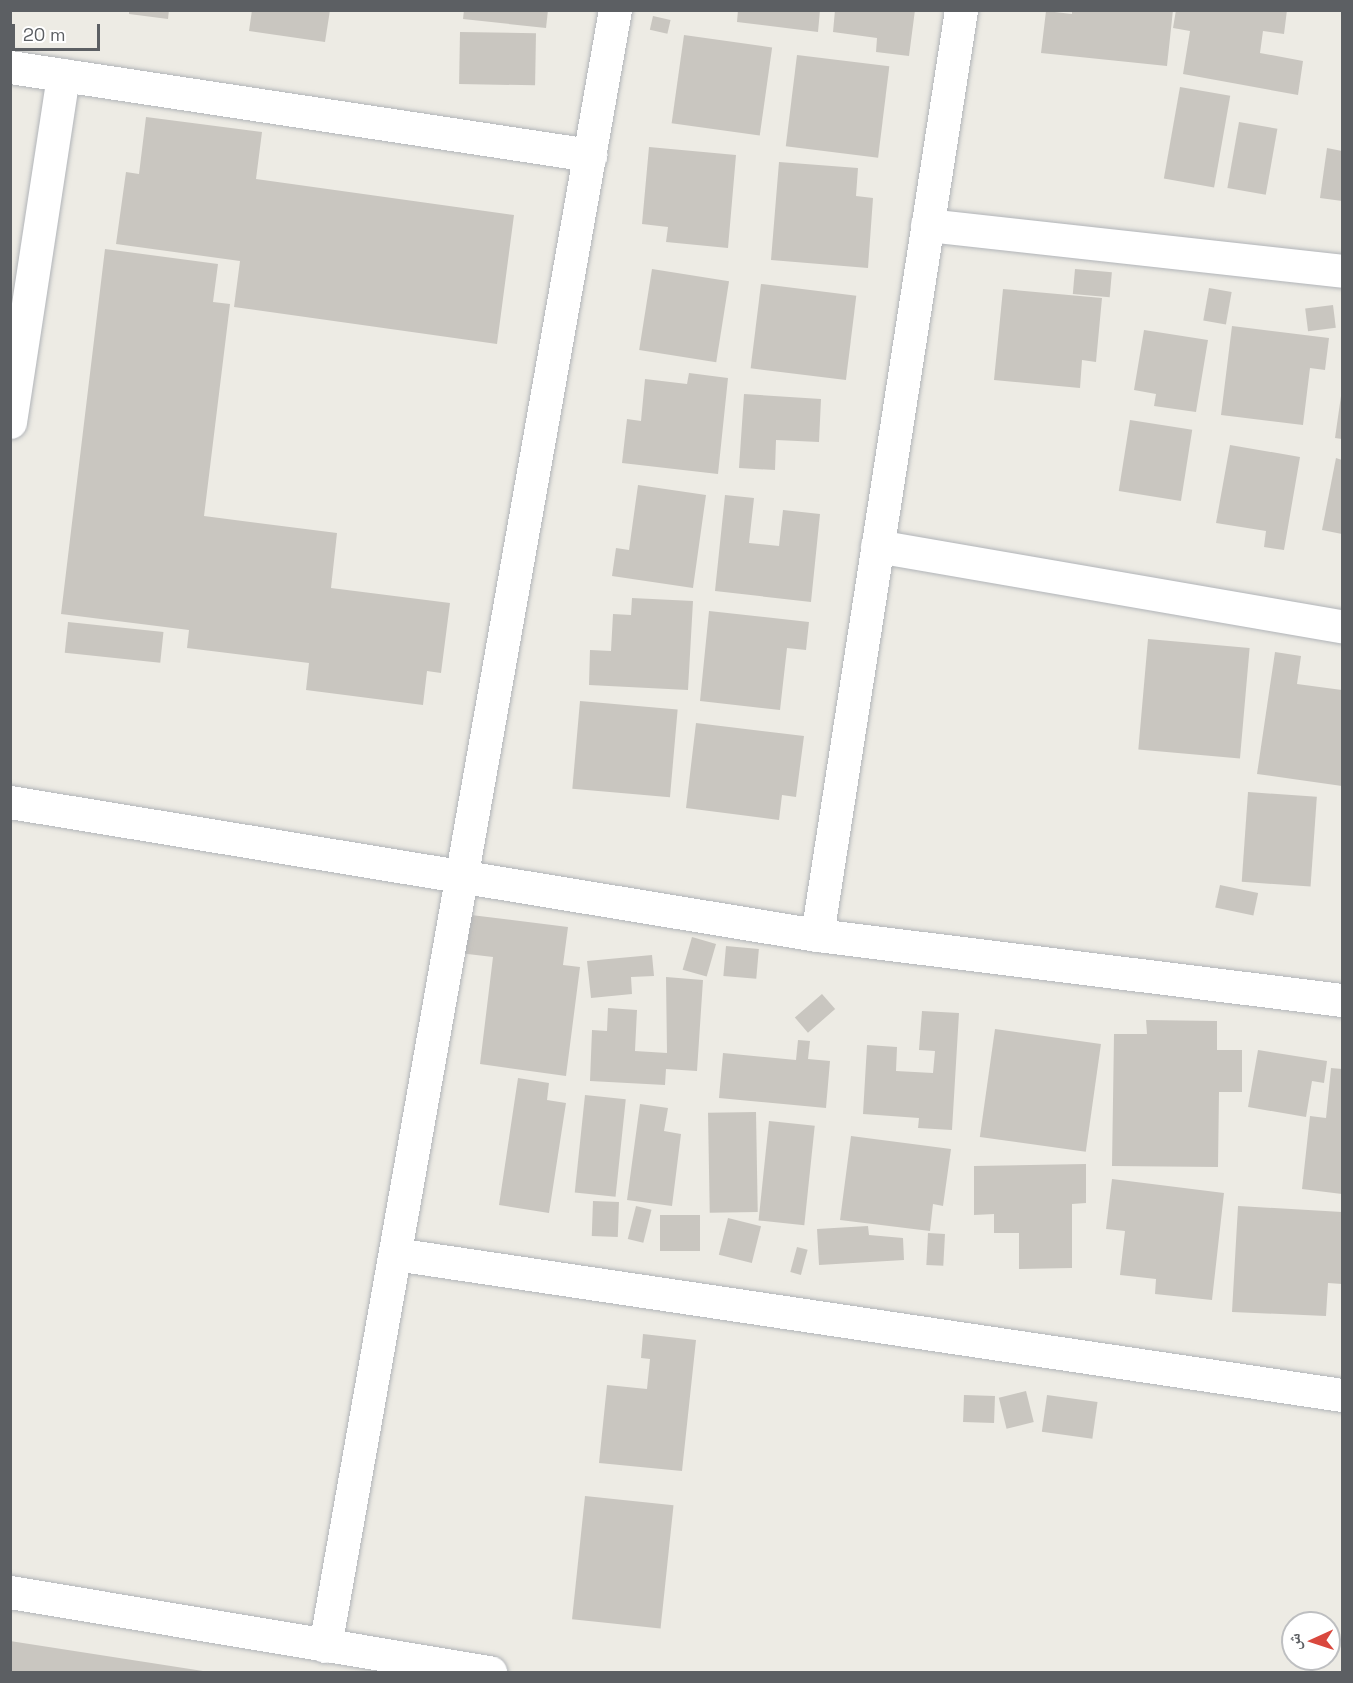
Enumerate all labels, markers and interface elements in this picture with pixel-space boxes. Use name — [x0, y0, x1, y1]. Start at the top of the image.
scale bar — [15, 12, 104, 50]
text: 20 m — [23, 23, 66, 46]
north arrow — [1281, 1611, 1341, 1671]
text: ش — [1284, 1633, 1305, 1651]

